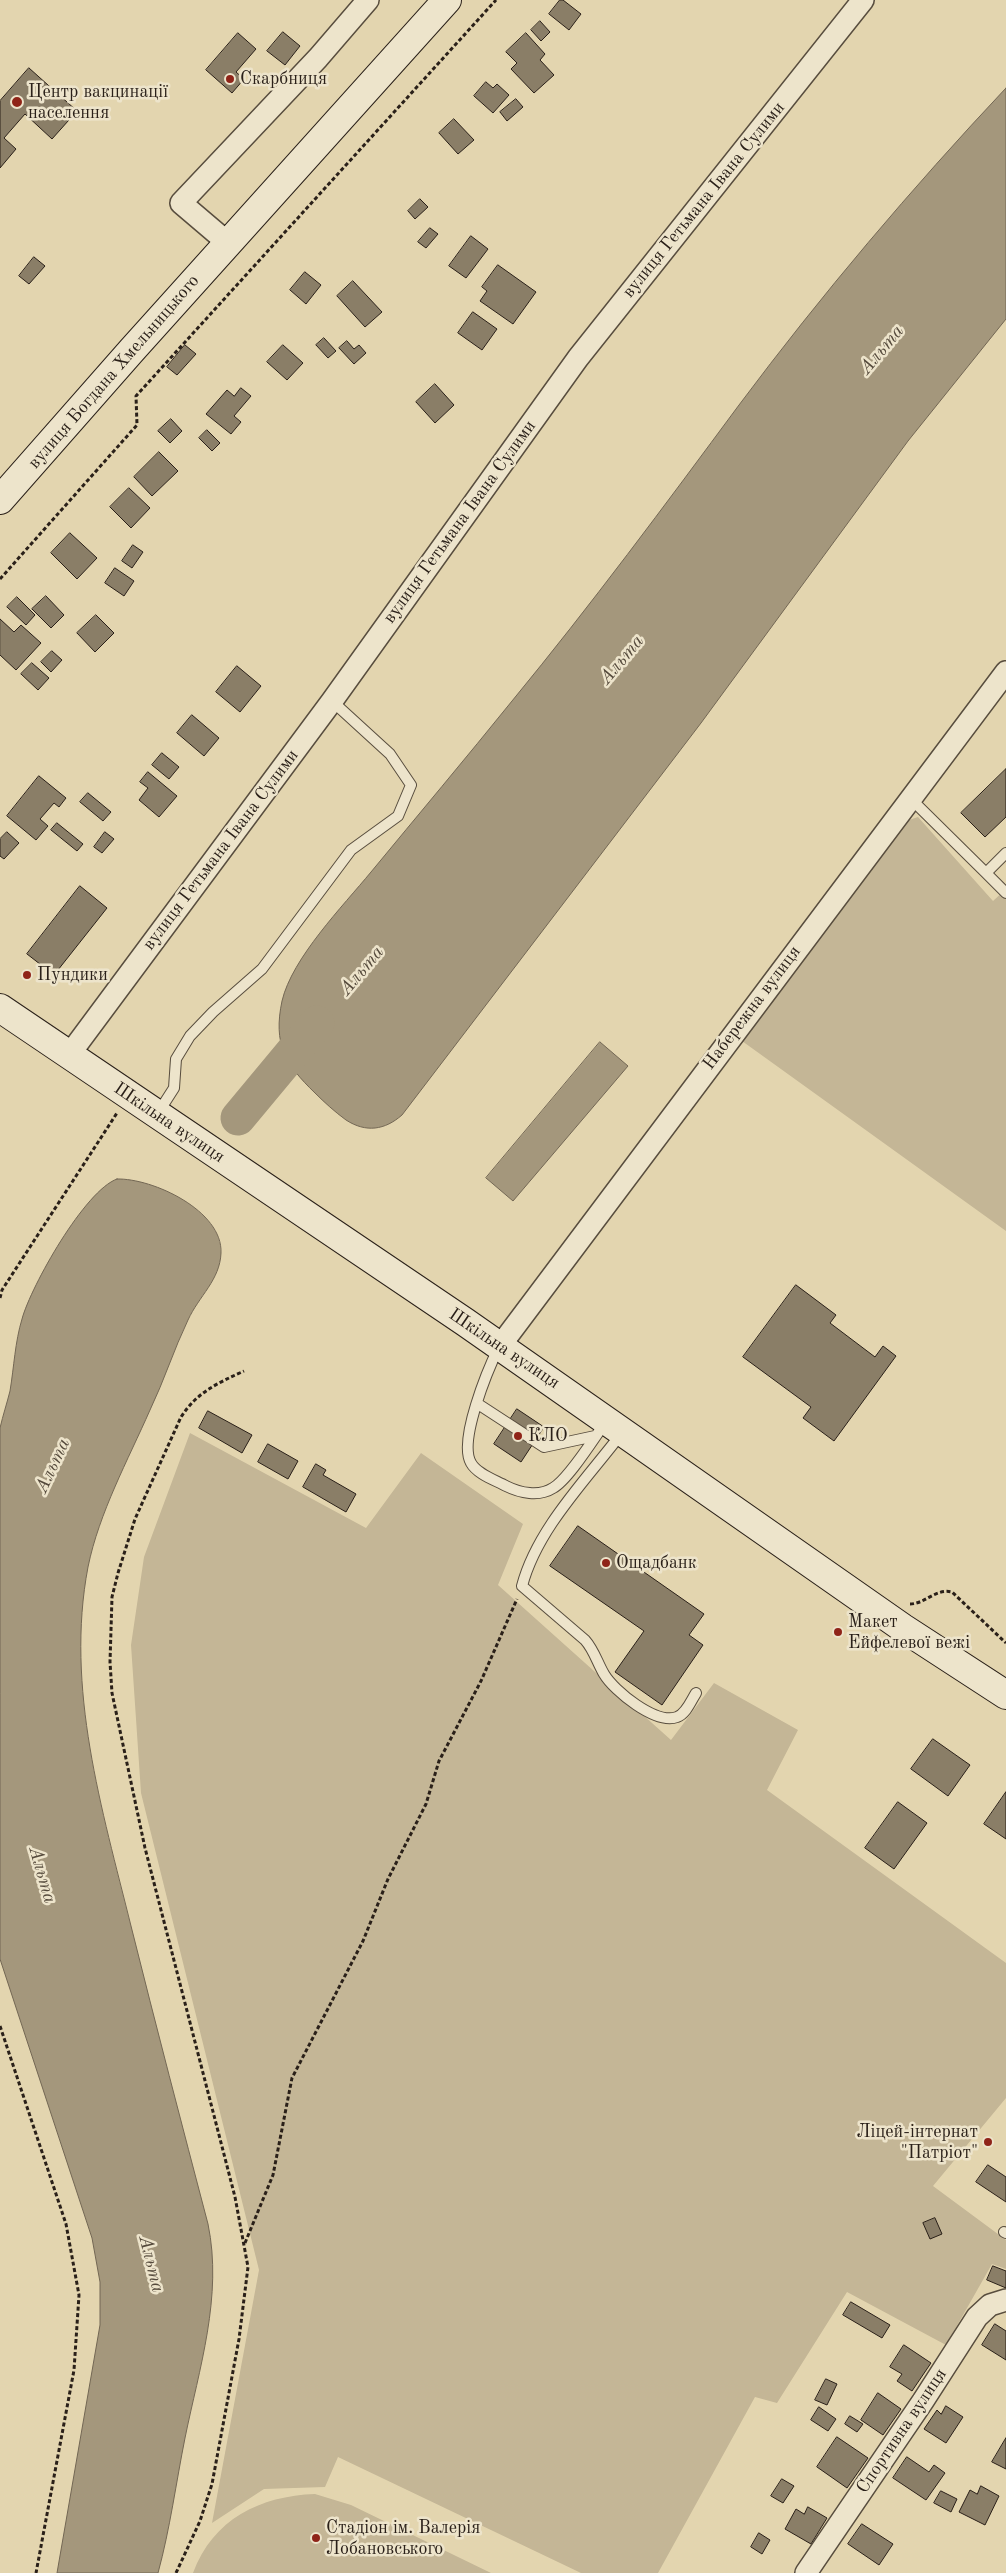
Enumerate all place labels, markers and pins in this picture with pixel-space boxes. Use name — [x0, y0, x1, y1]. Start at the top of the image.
place label: Скарбниця — [240, 68, 327, 90]
marker: Скарбниця — [224, 73, 236, 85]
place label: Центр вакцинації населення — [28, 81, 168, 124]
marker: Центр вакцинації населення — [10, 95, 24, 109]
place label: Пундики — [37, 964, 108, 986]
marker: Пундики — [21, 969, 33, 981]
place label: КЛО — [528, 1425, 568, 1447]
marker: КЛО — [512, 1430, 524, 1442]
place label: Ощадбанк — [616, 1552, 697, 1574]
marker: Ощадбанк — [600, 1557, 612, 1569]
place label: Макет Ейфелевої вежі — [848, 1611, 970, 1654]
marker: Макет Ейфелевої вежі — [832, 1626, 844, 1638]
place label: Ліцей-інтернат "Патріот" — [857, 2121, 978, 2164]
marker: Ліцей-інтернат "Патріот" — [982, 2136, 994, 2148]
place label: Стадіон ім. Валерія Лобановського — [326, 2517, 480, 2560]
marker: Стадіон ім. Валерія Лобановського — [310, 2532, 322, 2544]

